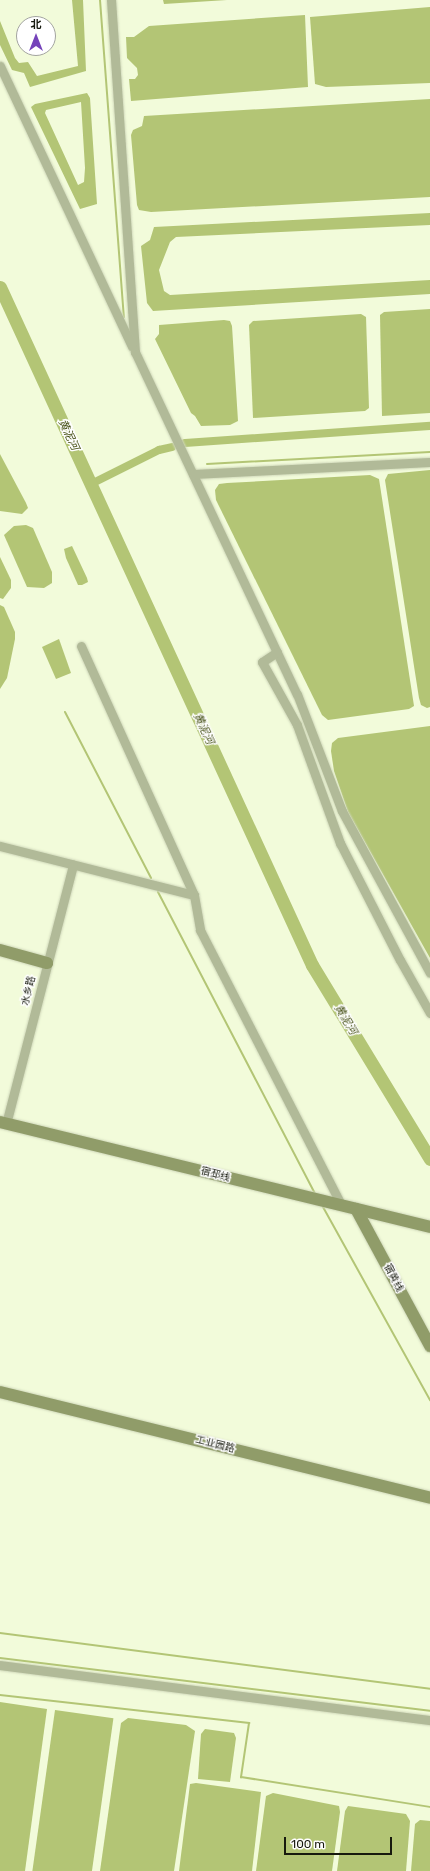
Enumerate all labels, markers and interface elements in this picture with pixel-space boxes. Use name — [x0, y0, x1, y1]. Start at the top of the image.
north arrow — [16, 16, 56, 56]
text: 北 — [31, 18, 42, 31]
water label: 黄泥河 — [55, 417, 81, 453]
water label: 黄泥河 — [190, 711, 216, 747]
street label: 水乡路 — [20, 975, 38, 1007]
water label: 黄泥河 — [331, 1002, 359, 1038]
street label: 宿邳线 — [199, 1166, 231, 1184]
street label: 宿黄线 — [381, 1262, 405, 1294]
street label: 工业园路 — [194, 1434, 236, 1456]
scale bar — [286, 1829, 394, 1855]
text: 100 m — [291, 1837, 325, 1851]

